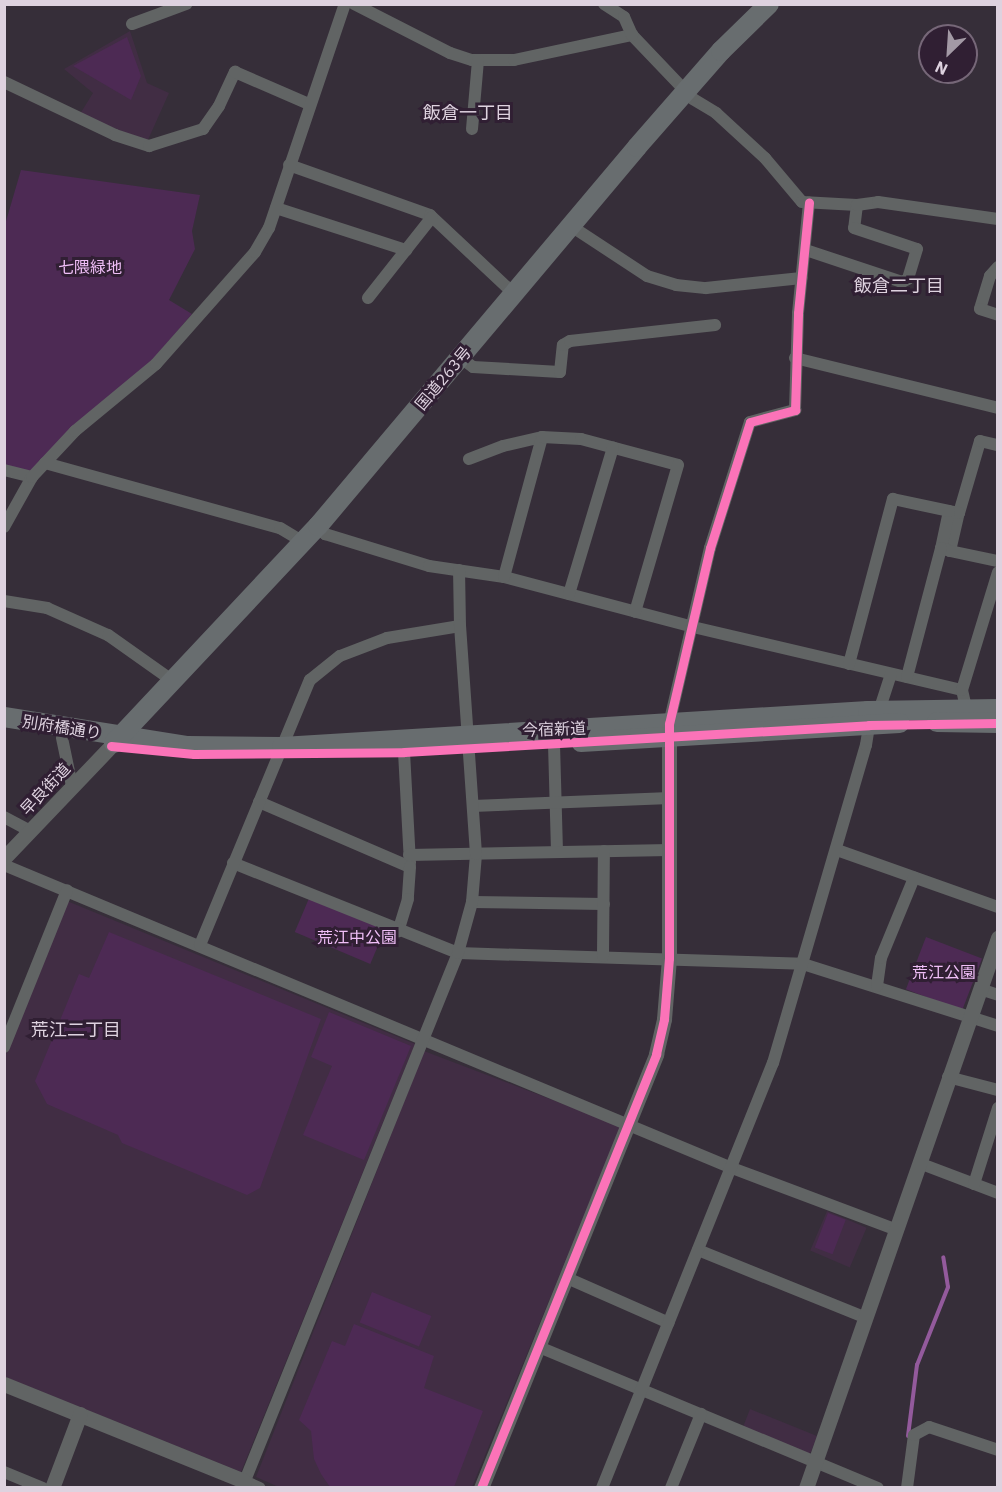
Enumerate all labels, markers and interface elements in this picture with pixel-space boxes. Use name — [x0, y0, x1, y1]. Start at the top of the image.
north arrow — [918, 24, 978, 84]
text: N — [932, 57, 951, 80]
district label: 飯倉一丁目 — [423, 102, 513, 124]
park label: 七隈緑地 — [58, 257, 122, 277]
district label: 飯倉二丁目 — [854, 275, 944, 297]
street label: 国道263号 — [411, 342, 475, 414]
street label: 別府橋通り — [21, 711, 103, 743]
street label: 今宿新道 — [522, 718, 586, 740]
street label: 早良街道 — [16, 759, 74, 819]
park label: 荒江中公園 — [317, 927, 397, 947]
park label: 荒江公園 — [912, 962, 976, 982]
district label: 荒江二丁目 — [31, 1019, 121, 1041]

